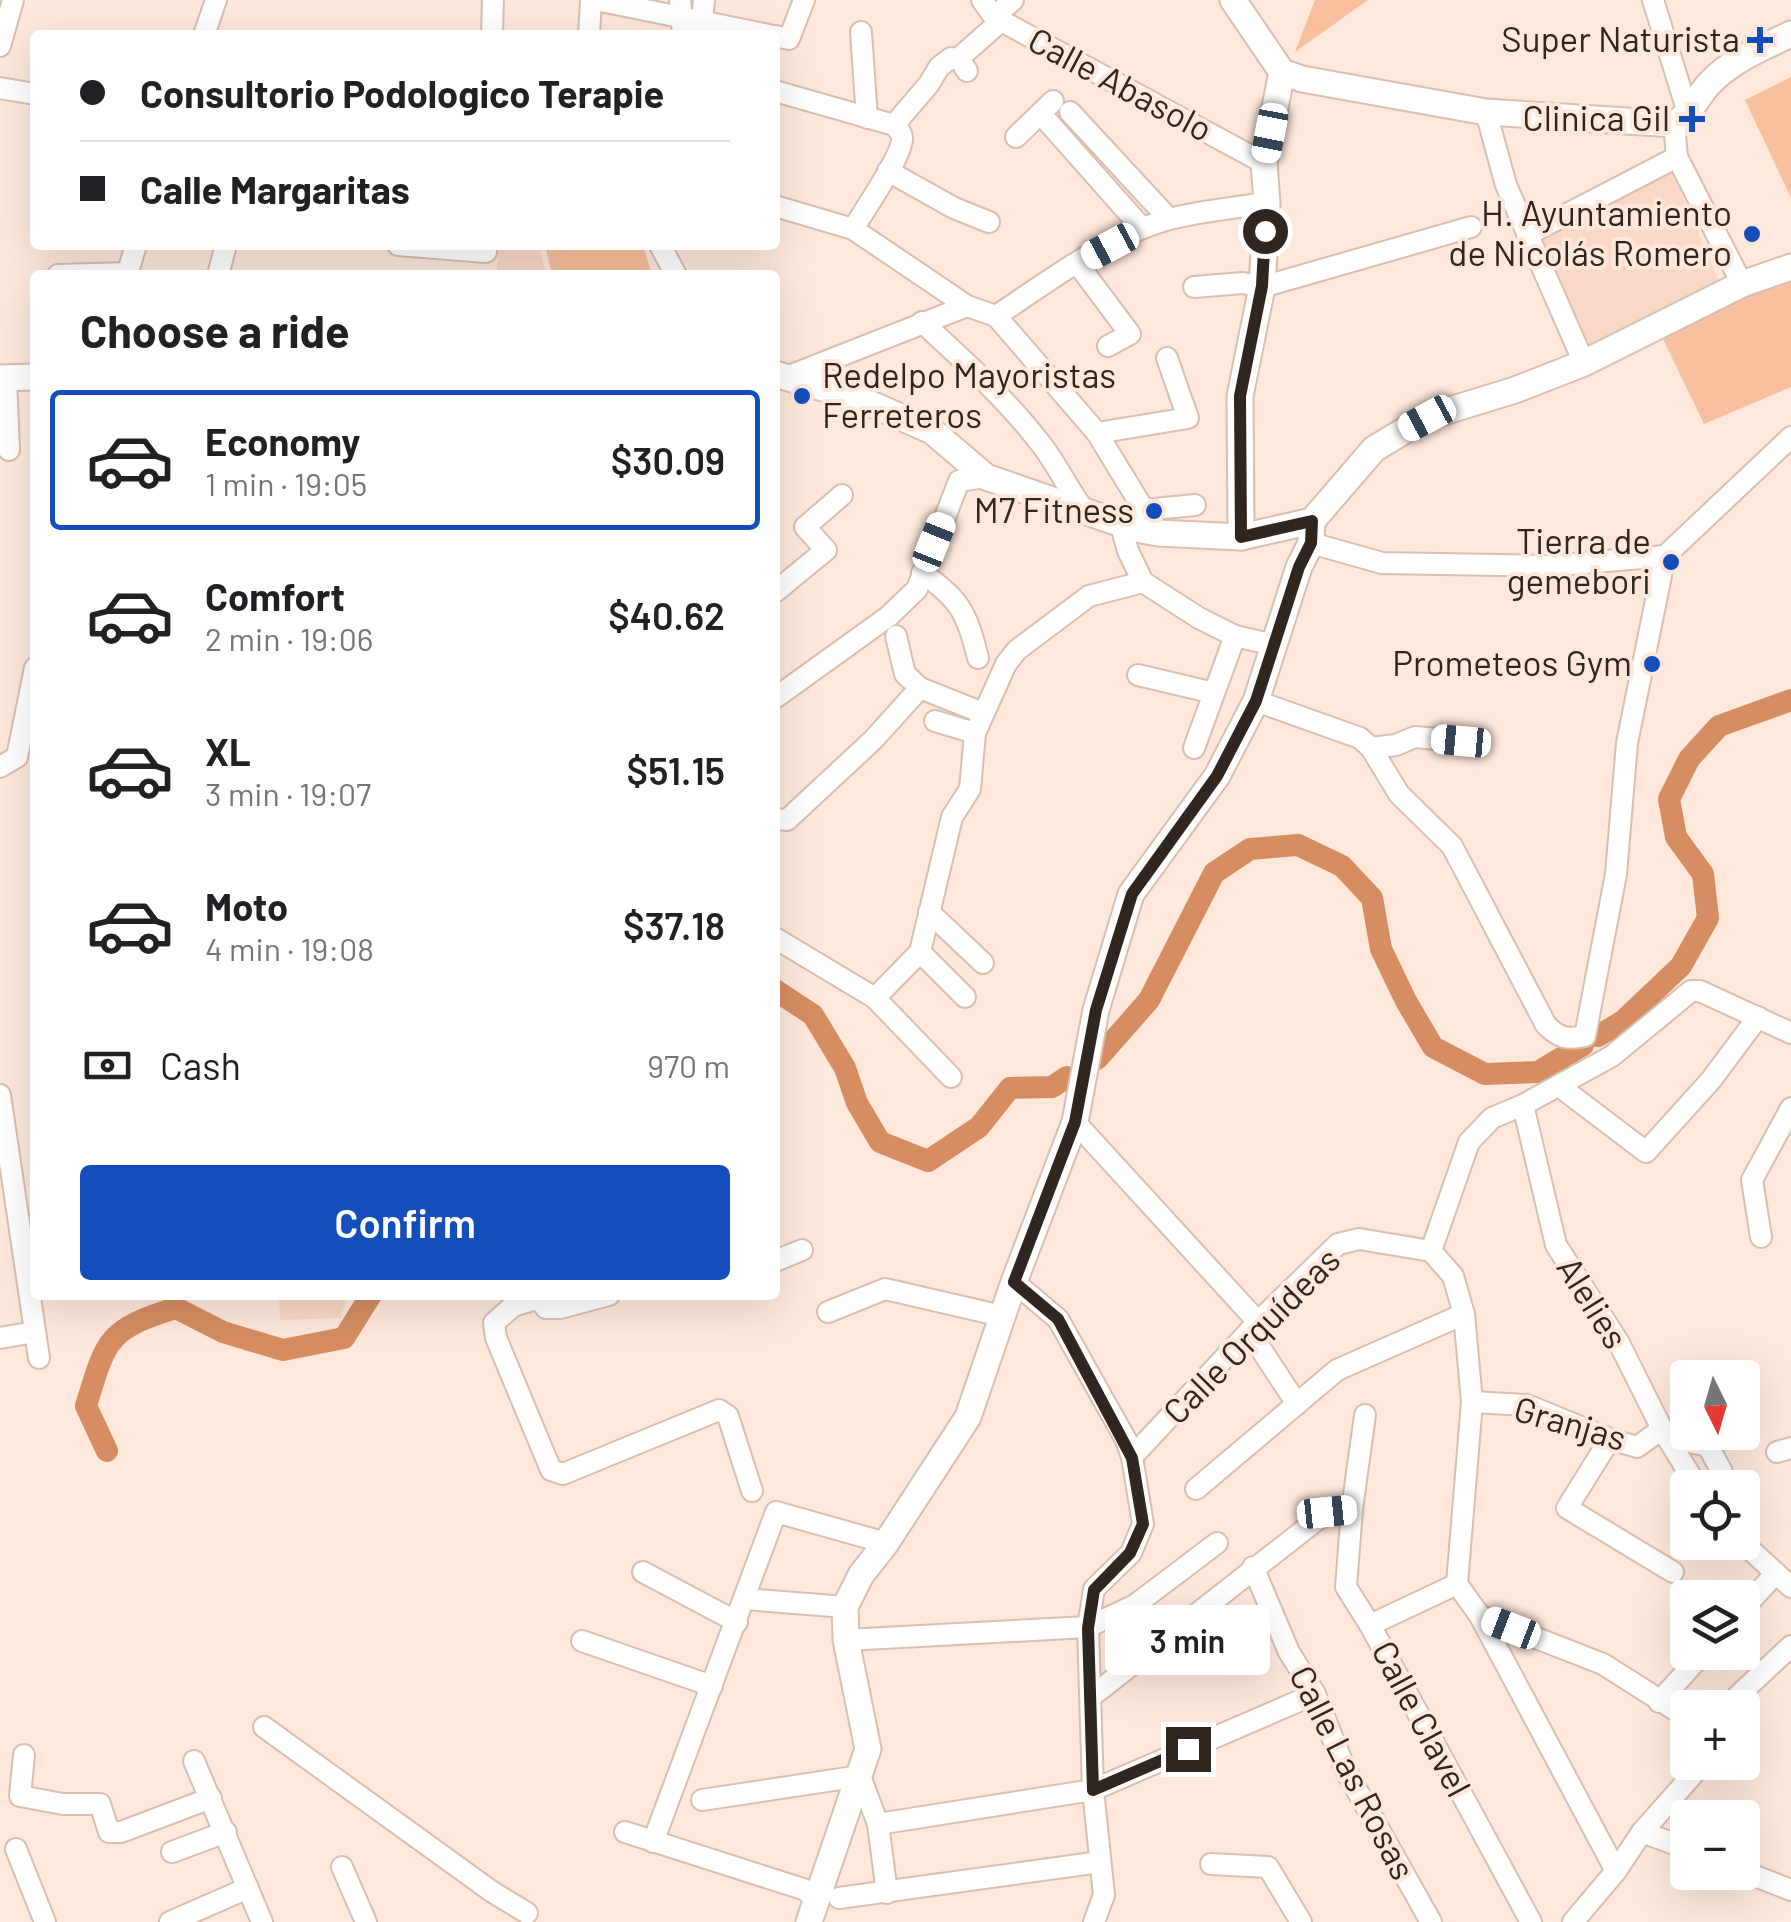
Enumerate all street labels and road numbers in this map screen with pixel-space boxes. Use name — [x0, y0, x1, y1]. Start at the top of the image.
street label: Calle Abasolo — [1022, 17, 1220, 149]
street label: Calle Orquídeas — [1154, 1238, 1348, 1432]
street label: Alelies — [1549, 1248, 1638, 1356]
street label: Granjas — [1510, 1386, 1631, 1458]
street label: Calle Clavel — [1364, 1633, 1481, 1803]
street label: Calle Las Rosas — [1282, 1658, 1426, 1886]

